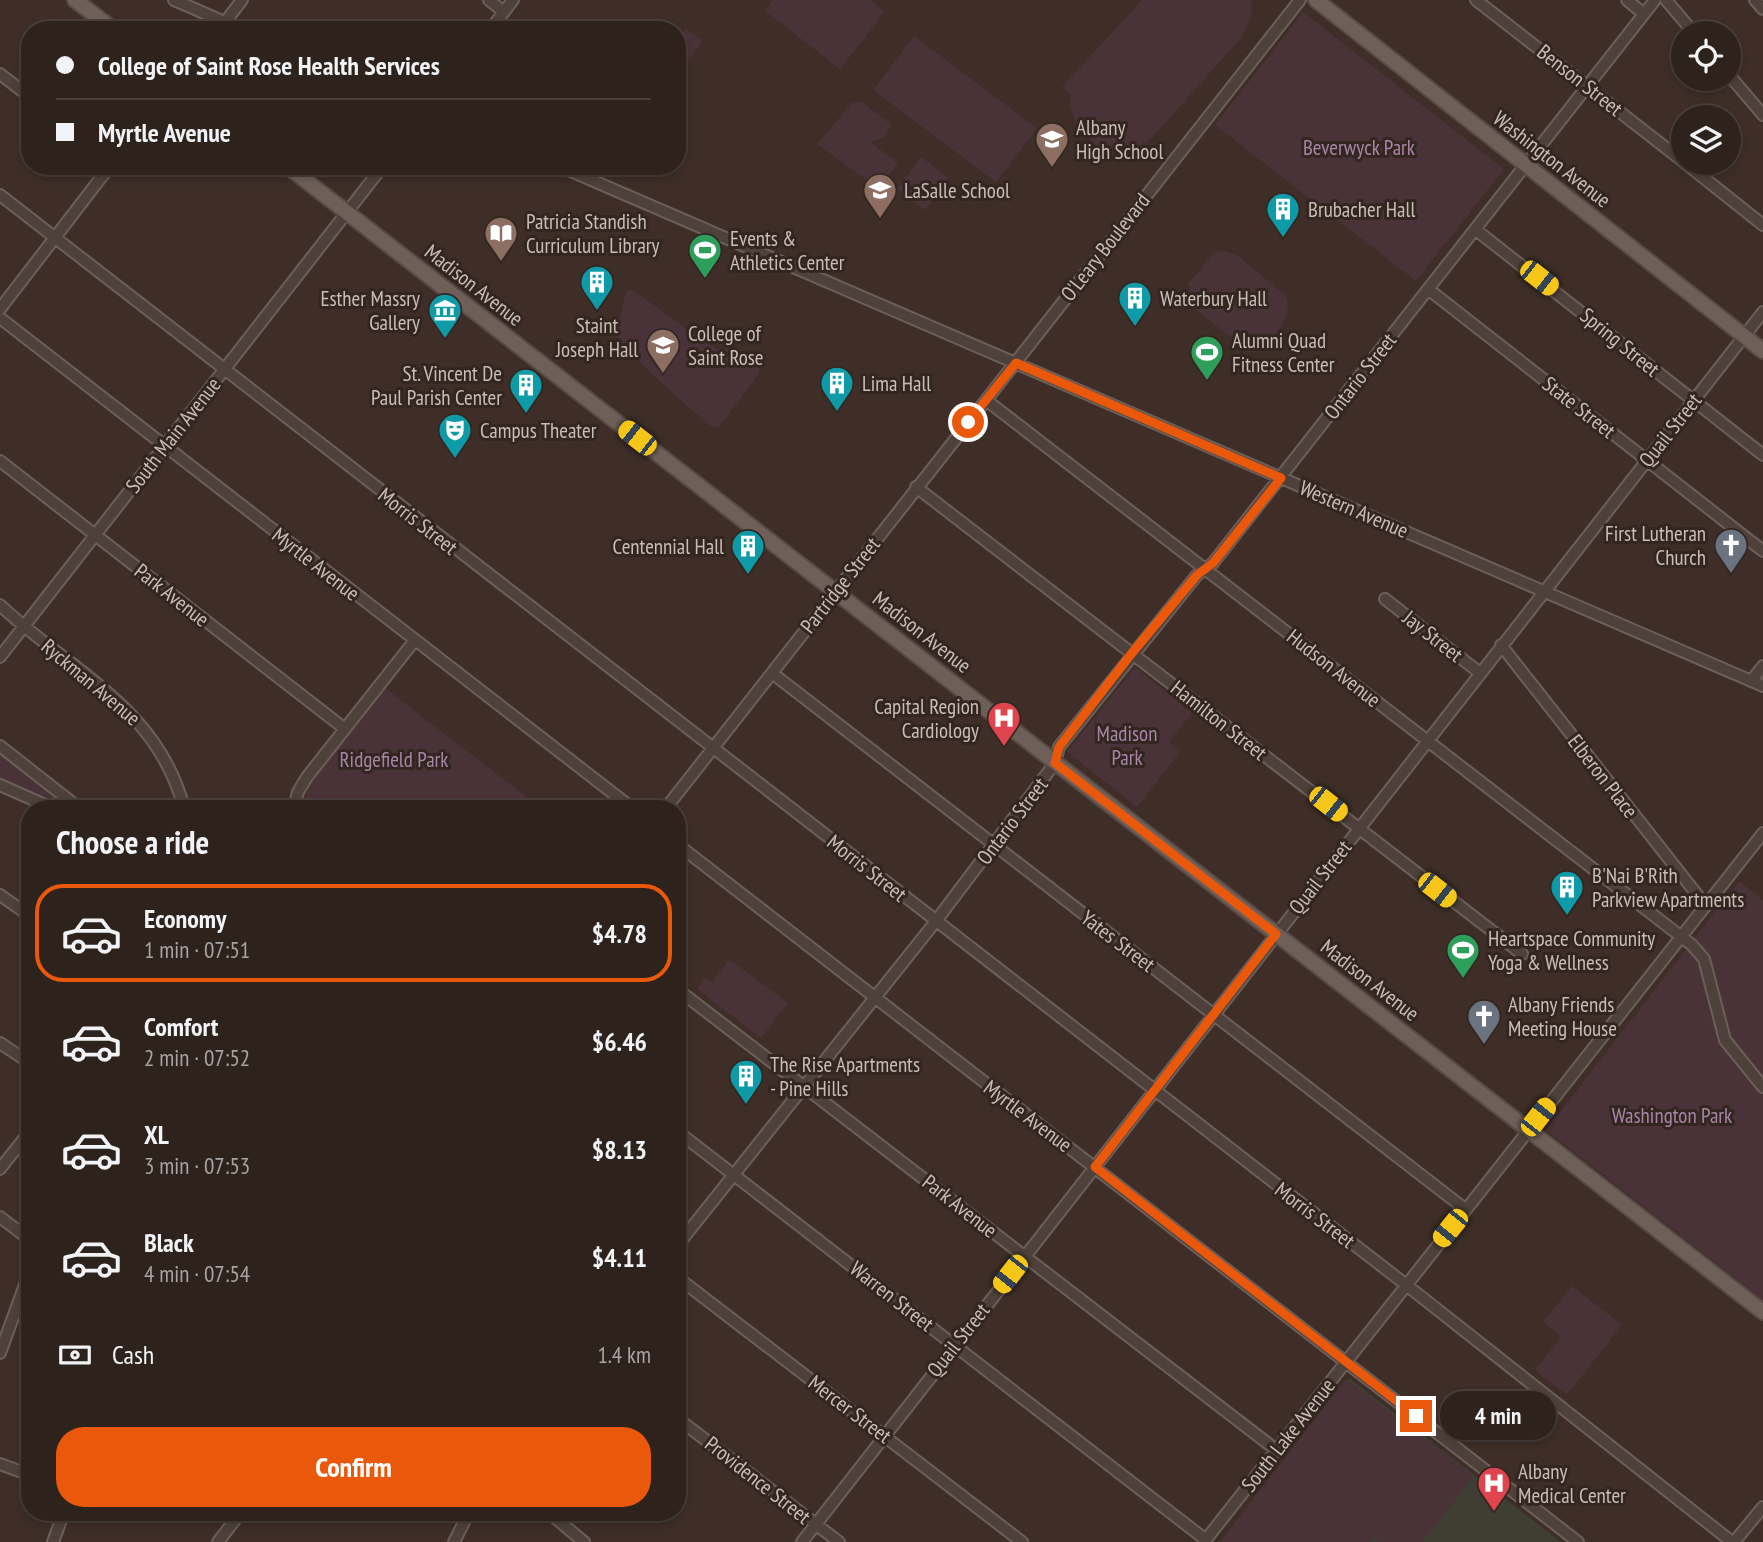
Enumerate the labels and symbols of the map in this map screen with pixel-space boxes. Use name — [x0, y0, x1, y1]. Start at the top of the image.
street label: Benson Street — [1532, 38, 1628, 122]
street label: Washington Avenue — [1488, 105, 1616, 213]
place label: Albany High School — [1076, 114, 1163, 165]
school or university icon: Albany High School — [1033, 120, 1071, 169]
park label: Beverwyck Park — [1303, 134, 1415, 161]
school or university icon: LaSalle School — [861, 171, 899, 220]
place label: LaSalle School — [904, 177, 1010, 204]
street label: O'Leary Boulevard — [1054, 188, 1156, 306]
building icon: Brubacher Hall — [1264, 190, 1302, 239]
place label: Brubacher Hall — [1308, 196, 1415, 223]
place label: Patricia Standish Curriculum Library — [526, 208, 660, 259]
library icon: Patricia Standish Curriculum Library — [482, 214, 520, 263]
place label: Events & Athletics Center — [730, 225, 845, 276]
sports icon: Events & Athletics Center — [686, 231, 724, 280]
street label: Madison Avenue — [419, 238, 529, 332]
car — [1516, 257, 1563, 299]
building icon: Staint Joseph Hall — [578, 263, 616, 312]
building icon: Waterbury Hall — [1116, 279, 1154, 328]
place label: Esther Massry Gallery — [320, 285, 420, 336]
place label: Waterbury Hall — [1160, 285, 1267, 312]
museum icon: Esther Massry Gallery — [426, 291, 464, 340]
street label: Spring Street — [1575, 302, 1665, 382]
place label: Staint Joseph Hall — [555, 312, 638, 363]
place label: College of Saint Rose — [688, 320, 764, 371]
school or university icon: College of Saint Rose — [644, 326, 682, 375]
place label: Alumni Quad Fitness Center — [1232, 327, 1335, 378]
street label: Ontario Street — [1318, 327, 1402, 425]
sports icon: Alumni Quad Fitness Center — [1188, 333, 1226, 382]
place label: St. Vincent De Paul Parish Center — [371, 360, 502, 411]
building icon: Lima Hall — [818, 364, 856, 413]
building icon: St. Vincent De Paul Parish Center — [507, 366, 545, 415]
place label: Lima Hall — [862, 370, 931, 397]
street label: State Street — [1537, 370, 1621, 444]
street label: South Main Avenue — [120, 372, 226, 498]
street label: Quail Street — [1633, 387, 1707, 472]
route start — [952, 406, 984, 438]
theatre icon: Campus Theater — [436, 411, 474, 460]
place label: Campus Theater — [480, 417, 597, 444]
car — [614, 417, 661, 459]
street label: Western Avenue — [1296, 474, 1412, 544]
street label: Morris Street — [373, 482, 463, 561]
place label: First Lutheran Church — [1605, 520, 1706, 571]
street label: Myrtle Avenue — [267, 521, 365, 607]
church icon: First Lutheran Church — [1712, 526, 1750, 575]
building icon: Centennial Hall — [729, 527, 767, 576]
street label: Partridge Street — [794, 531, 886, 638]
place label: Centennial Hall — [613, 533, 724, 560]
street label: Park Avenue — [129, 557, 215, 633]
street label: Madison Avenue — [867, 585, 977, 679]
street label: Jay Street — [1397, 604, 1469, 668]
street label: Hudson Avenue — [1282, 623, 1386, 713]
street label: Ryckman Avenue — [36, 633, 146, 731]
street label: Hamilton Street — [1166, 674, 1273, 766]
place label: Capital Region Cardiology — [874, 693, 979, 744]
hospital icon: Capital Region Cardiology — [985, 699, 1023, 748]
park label: Madison Park — [1097, 720, 1157, 771]
street label: Elberon Place — [1562, 729, 1644, 823]
park label: Ridgefield Park — [340, 746, 448, 773]
street label: Ontario Street — [970, 772, 1054, 870]
car — [1305, 783, 1352, 825]
street label: Morris Street — [822, 829, 912, 908]
street label: Quail Street — [1283, 834, 1357, 919]
place label: B'Nai B'Rith Parkview Apartments — [1592, 862, 1744, 913]
building icon: B'Nai B'Rith Parkview Apartments — [1548, 868, 1586, 917]
car — [1414, 869, 1461, 911]
street label: Yates Street — [1076, 904, 1161, 978]
place label: Heartspace Community Yoga & Wellness — [1488, 925, 1655, 976]
sports icon: Heartspace Community Yoga & Wellness — [1444, 931, 1482, 980]
street label: Madison Avenue — [1315, 933, 1425, 1027]
place label: Albany Friends Meeting House — [1508, 991, 1617, 1042]
church icon: Albany Friends Meeting House — [1465, 997, 1503, 1046]
place label: The Rise Apartments - Pine Hills — [770, 1051, 920, 1102]
building icon: The Rise Apartments - Pine Hills — [727, 1057, 765, 1106]
street label: Myrtle Avenue — [978, 1074, 1078, 1158]
car — [1517, 1094, 1560, 1140]
park label: Washington Park — [1612, 1102, 1732, 1129]
street label: Park Avenue — [917, 1168, 1003, 1244]
street label: Morris Street — [1270, 1176, 1361, 1254]
car — [1429, 1205, 1472, 1251]
car — [989, 1251, 1032, 1297]
street label: Warren Street — [845, 1255, 940, 1337]
street label: Quail Street — [921, 1297, 995, 1382]
street label: Mercer Street — [803, 1369, 897, 1449]
street label: South Lake Avenue — [1235, 1373, 1341, 1497]
callout: 4 min — [1440, 1392, 1556, 1440]
route end — [1400, 1400, 1432, 1432]
street label: Providence Street — [700, 1430, 816, 1530]
place label: Albany Medical Center — [1518, 1458, 1626, 1509]
hospital icon: Albany Medical Center — [1475, 1464, 1513, 1513]

